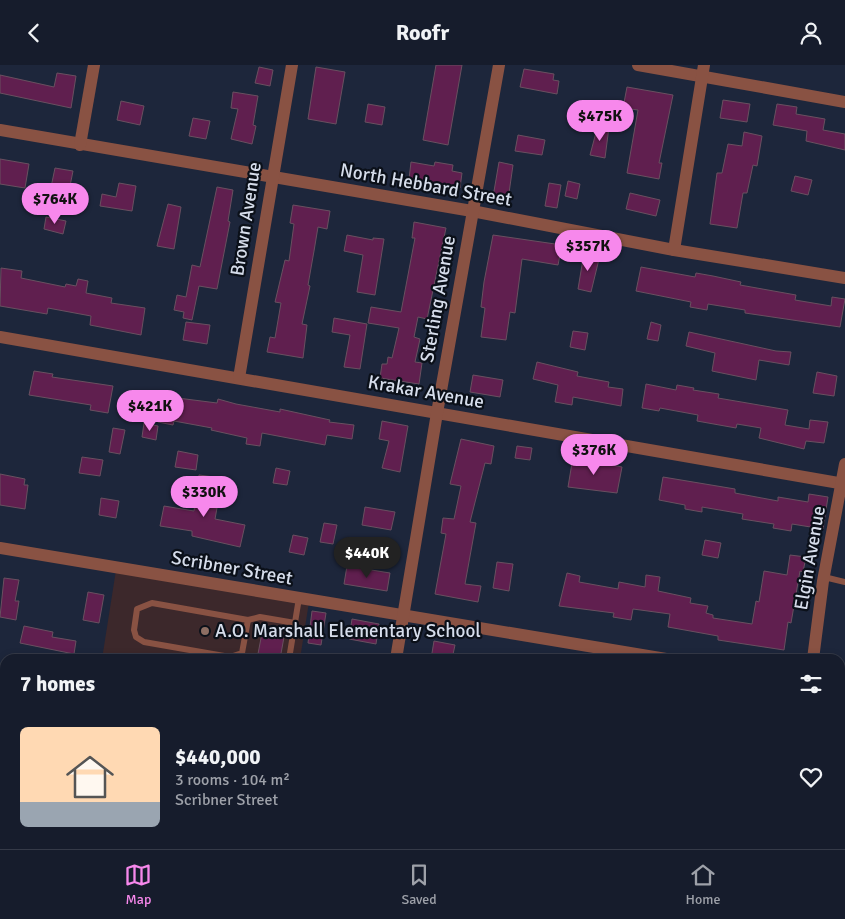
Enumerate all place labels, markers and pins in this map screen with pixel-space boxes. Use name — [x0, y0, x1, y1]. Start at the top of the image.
pin: $475K — [565, 99, 635, 142]
pin: $764K — [20, 183, 90, 225]
pin: $357K — [553, 229, 623, 272]
pin: $421K — [115, 389, 185, 432]
pin: $376K — [559, 433, 629, 476]
pin: $330K — [169, 475, 239, 518]
pin: $440K — [332, 537, 402, 579]
place label: A.O. Marshall Elementary School — [215, 619, 481, 643]
marker: A.O. Marshall Elementary School — [199, 625, 211, 637]

